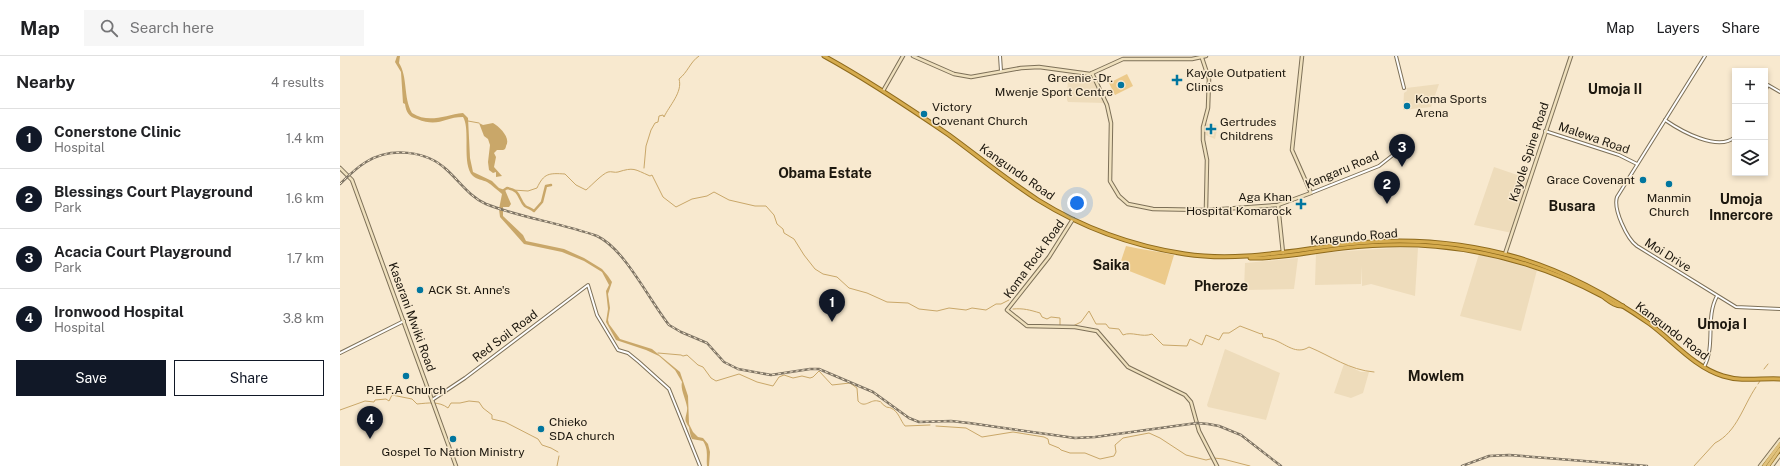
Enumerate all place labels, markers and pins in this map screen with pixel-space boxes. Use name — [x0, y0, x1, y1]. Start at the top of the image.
place label: Kayole Outpatient Clinics — [1186, 66, 1287, 94]
place label: Greenie - Dr. Mwenje Sport Centre — [995, 71, 1113, 99]
marker: Kayole Outpatient Clinics — [1171, 74, 1183, 86]
marker: Greenie - Dr. Mwenje Sport Centre — [1116, 80, 1126, 90]
place label: Koma Sports Arena — [1415, 92, 1487, 120]
place label: Victory Covenant Church — [932, 100, 1028, 128]
marker: Koma Sports Arena — [1402, 101, 1412, 111]
marker: Victory Covenant Church — [919, 109, 929, 119]
place label: Gertrudes Childrens — [1220, 115, 1276, 143]
marker: Gertrudes Childrens — [1205, 123, 1217, 135]
pin: 3 — [1389, 134, 1415, 167]
pin: 2 — [1374, 171, 1400, 204]
place label: Grace Covenant — [1546, 173, 1635, 187]
marker: Grace Covenant — [1638, 175, 1648, 185]
marker: Manmin Church — [1664, 179, 1674, 189]
place label: Aga Khan Hospital Komarock — [1186, 190, 1292, 218]
place label: Manmin Church — [1647, 191, 1691, 219]
marker: Aga Khan Hospital Komarock — [1295, 198, 1307, 210]
place label: ACK St. Anne's — [428, 283, 510, 297]
marker: ACK St. Anne's — [415, 285, 425, 295]
pin: 1 — [819, 289, 845, 322]
marker: P.E.F.A Church — [401, 371, 411, 381]
place label: P.E.F.A Church — [366, 383, 446, 397]
pin: 4 — [357, 406, 383, 439]
place label: Chieko SDA church — [549, 415, 615, 443]
marker: Chieko SDA church — [536, 424, 546, 434]
marker: Gospel To Nation Ministry — [448, 434, 458, 444]
place label: Gospel To Nation Ministry — [381, 445, 525, 459]

